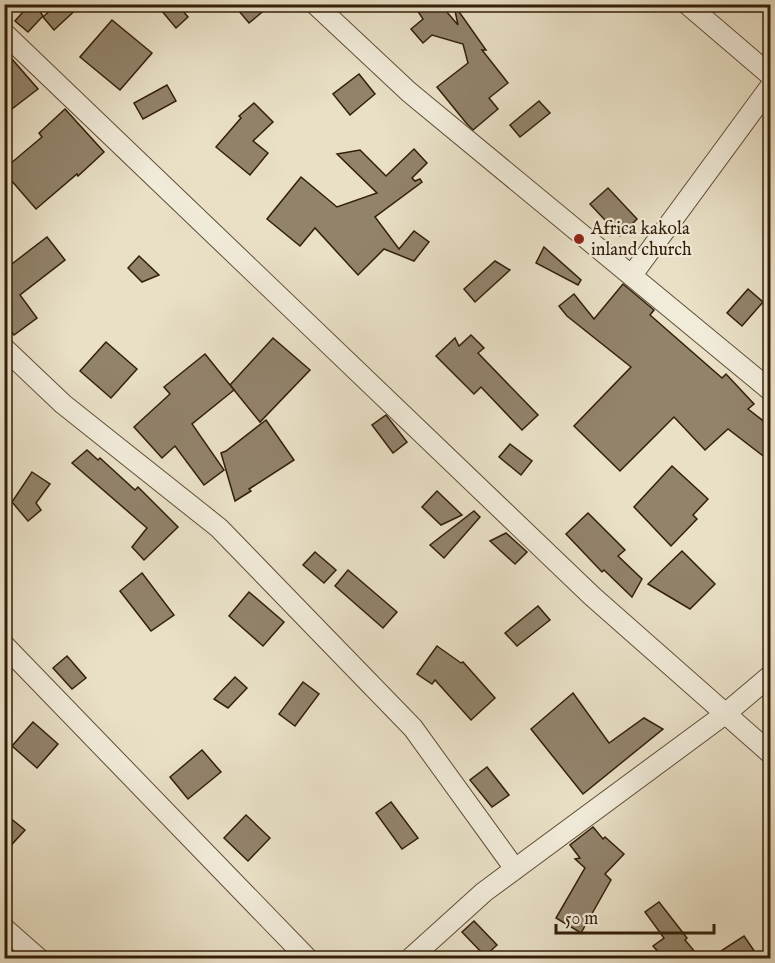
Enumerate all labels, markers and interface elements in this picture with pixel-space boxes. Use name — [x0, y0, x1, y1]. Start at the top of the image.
place label: Africa kakola inland church — [590, 218, 692, 262]
marker: Africa kakola inland church — [572, 232, 586, 246]
scale bar — [556, 897, 714, 935]
text: 50 m — [565, 908, 598, 931]

